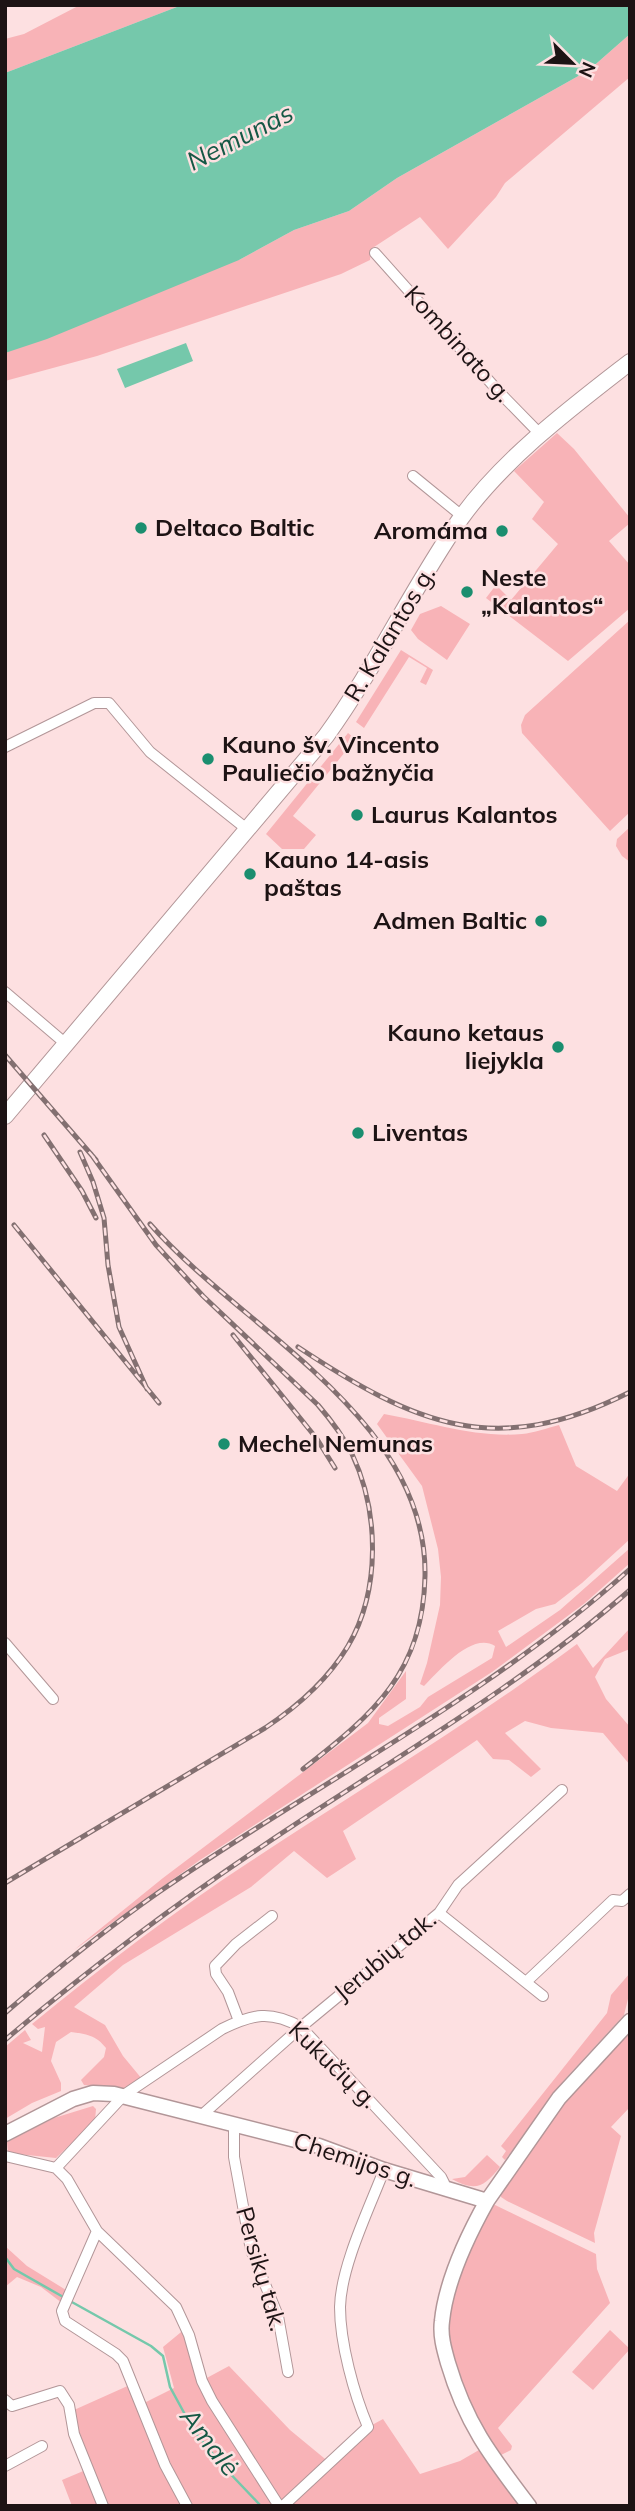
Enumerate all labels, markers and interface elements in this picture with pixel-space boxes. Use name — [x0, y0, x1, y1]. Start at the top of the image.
north arrow — [537, 28, 607, 98]
text: N — [574, 58, 601, 81]
water label: Nemunas — [181, 96, 299, 177]
street label: Kombinato g. — [399, 279, 519, 408]
place label: Deltaco Baltic — [155, 512, 314, 542]
place label: Aromáma — [374, 515, 488, 545]
marker: Deltaco Baltic — [133, 520, 149, 536]
marker: Aromáma — [494, 523, 510, 539]
street label: R. Kalantos g. — [337, 560, 441, 707]
place label: Neste „Kalantos“ — [481, 562, 603, 620]
marker: Neste „Kalantos“ — [459, 584, 475, 600]
place label: Kauno šv. Vincento Pauliečio bažnyčia — [222, 729, 439, 787]
marker: Kauno šv. Vincento Pauliečio bažnyčia — [200, 751, 216, 767]
place label: Laurus Kalantos — [371, 799, 558, 829]
marker: Laurus Kalantos — [349, 807, 365, 823]
place label: Kauno 14-asis paštas — [264, 844, 429, 902]
marker: Kauno 14-asis paštas — [242, 866, 258, 882]
place label: Admen Baltic — [373, 905, 527, 935]
marker: Admen Baltic — [533, 913, 549, 929]
place label: Kauno ketaus liejykla — [387, 1017, 544, 1075]
marker: Kauno ketaus liejykla — [550, 1039, 566, 1055]
place label: Liventas — [372, 1117, 468, 1147]
marker: Liventas — [350, 1125, 366, 1141]
place label: Mechel Nemunas — [238, 1428, 433, 1458]
marker: Mechel Nemunas — [216, 1436, 232, 1452]
street label: Jerubių tak. — [327, 1904, 442, 2007]
street label: Kukučių g. — [283, 2014, 385, 2114]
street label: Chemijos g. — [290, 2125, 421, 2193]
street label: Persikų tak. — [230, 2203, 294, 2334]
water label: Amalė — [173, 2400, 247, 2483]

